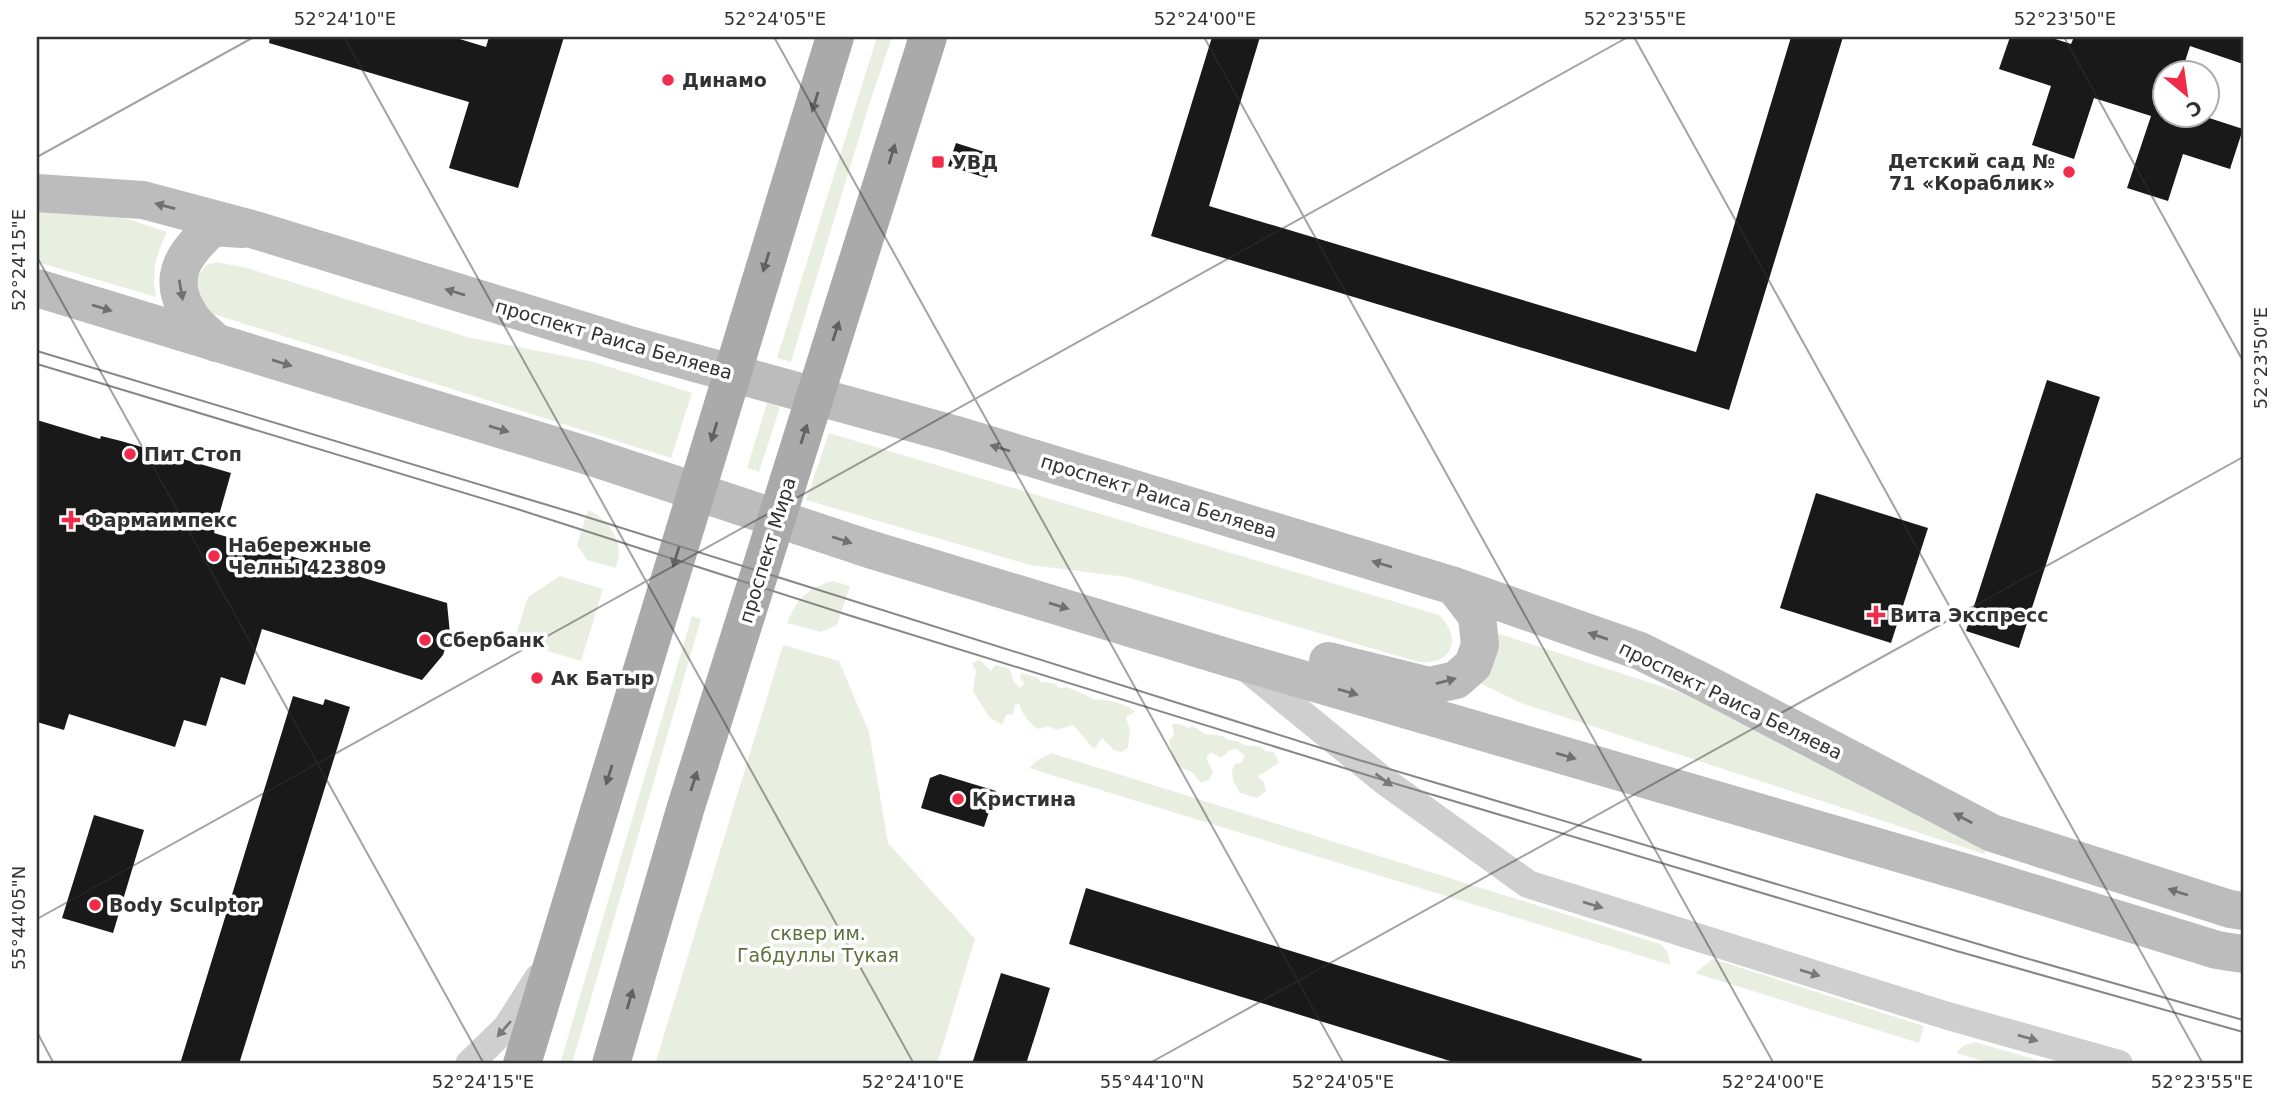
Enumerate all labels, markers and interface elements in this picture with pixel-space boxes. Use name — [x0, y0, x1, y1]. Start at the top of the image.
text: 52°24'10"E — [294, 8, 396, 29]
text: 52°24'05"E — [724, 8, 826, 29]
text: 52°24'00"E — [1154, 8, 1256, 29]
text: 52°23'55"E — [1584, 8, 1686, 29]
text: 52°23'50"E — [2014, 8, 2116, 29]
north arrow — [2150, 60, 2220, 130]
place label: Динамо — [682, 69, 767, 91]
marker: Динамо — [660, 72, 676, 88]
one-way arrow — [809, 92, 820, 113]
text: С — [2183, 96, 2206, 122]
one-way arrow — [887, 143, 898, 164]
place label: Детский сад № 71 «Кораблик» — [1888, 150, 2055, 194]
place label: УВД — [952, 151, 998, 173]
marker: УВД — [930, 154, 946, 170]
marker: Детский сад № 71 «Кораблик» — [2061, 164, 2077, 180]
one-way arrow — [154, 200, 176, 211]
text: 52°24'15"E — [8, 209, 29, 311]
one-way arrow — [761, 252, 771, 273]
one-way arrow — [176, 279, 187, 301]
one-way arrow — [444, 286, 465, 297]
street label: проспект Раиса Беляева — [493, 295, 735, 383]
one-way arrow — [92, 303, 113, 314]
text: 52°23'50"E — [2250, 307, 2271, 409]
one-way arrow — [832, 320, 842, 341]
one-way arrow — [271, 358, 292, 368]
one-way arrow — [708, 422, 719, 443]
one-way arrow — [799, 423, 809, 444]
one-way arrow — [489, 424, 510, 435]
one-way arrow — [989, 442, 1010, 453]
place label: Пит Стоп — [144, 443, 242, 465]
marker: Пит Стоп — [122, 446, 138, 462]
street label: проспект Раиса Беляева — [1038, 450, 1280, 542]
street label: проспект Мира — [734, 474, 800, 626]
place label: Фармаимпекс — [85, 509, 238, 531]
marker: Фармаимпекс — [63, 512, 79, 528]
place label: Набережные Челны 423809 — [228, 534, 386, 578]
one-way arrow — [831, 535, 852, 546]
one-way arrow — [670, 547, 680, 568]
marker: Набережные Челны 423809 — [206, 548, 222, 564]
one-way arrow — [1371, 559, 1392, 569]
one-way arrow — [1049, 602, 1070, 612]
place label: Вита Экспресс — [1890, 604, 2049, 626]
marker: Вита Экспресс — [1868, 607, 1884, 623]
place label: Сбербанк — [439, 629, 545, 651]
one-way arrow — [1587, 630, 1608, 641]
marker: Сбербанк — [417, 632, 433, 648]
street label: проспект Раиса Беляева — [1616, 636, 1846, 764]
place label: Ак Батыр — [551, 667, 654, 689]
marker: Ак Батыр — [529, 670, 545, 686]
one-way arrow — [1436, 676, 1457, 686]
one-way arrow — [1337, 688, 1358, 698]
one-way arrow — [1556, 752, 1577, 762]
one-way arrow — [604, 764, 614, 785]
one-way arrow — [690, 770, 700, 791]
one-way arrow — [1375, 772, 1393, 786]
place label: Кристина — [972, 788, 1076, 810]
marker: Кристина — [950, 791, 966, 807]
one-way arrow — [1953, 812, 1973, 824]
text: 55°44'05"N — [8, 866, 29, 970]
one-way arrow — [2167, 886, 2188, 897]
place label: Body Sculptor — [109, 894, 260, 916]
marker: Body Sculptor — [87, 897, 103, 913]
one-way arrow — [1583, 900, 1604, 910]
park label: сквер им. Габдуллы Тукая — [737, 922, 899, 966]
one-way arrow — [1800, 968, 1821, 978]
one-way arrow — [625, 988, 635, 1009]
one-way arrow — [496, 1020, 512, 1038]
one-way arrow — [2018, 1034, 2039, 1044]
text: 52°24'15"E — [432, 1071, 534, 1092]
text: 52°24'10"E — [862, 1071, 964, 1092]
text: 55°44'10"N — [1100, 1071, 1204, 1092]
text: 52°24'05"E — [1292, 1071, 1394, 1092]
text: 52°24'00"E — [1722, 1071, 1824, 1092]
text: 52°23'55"E — [2151, 1071, 2253, 1092]

